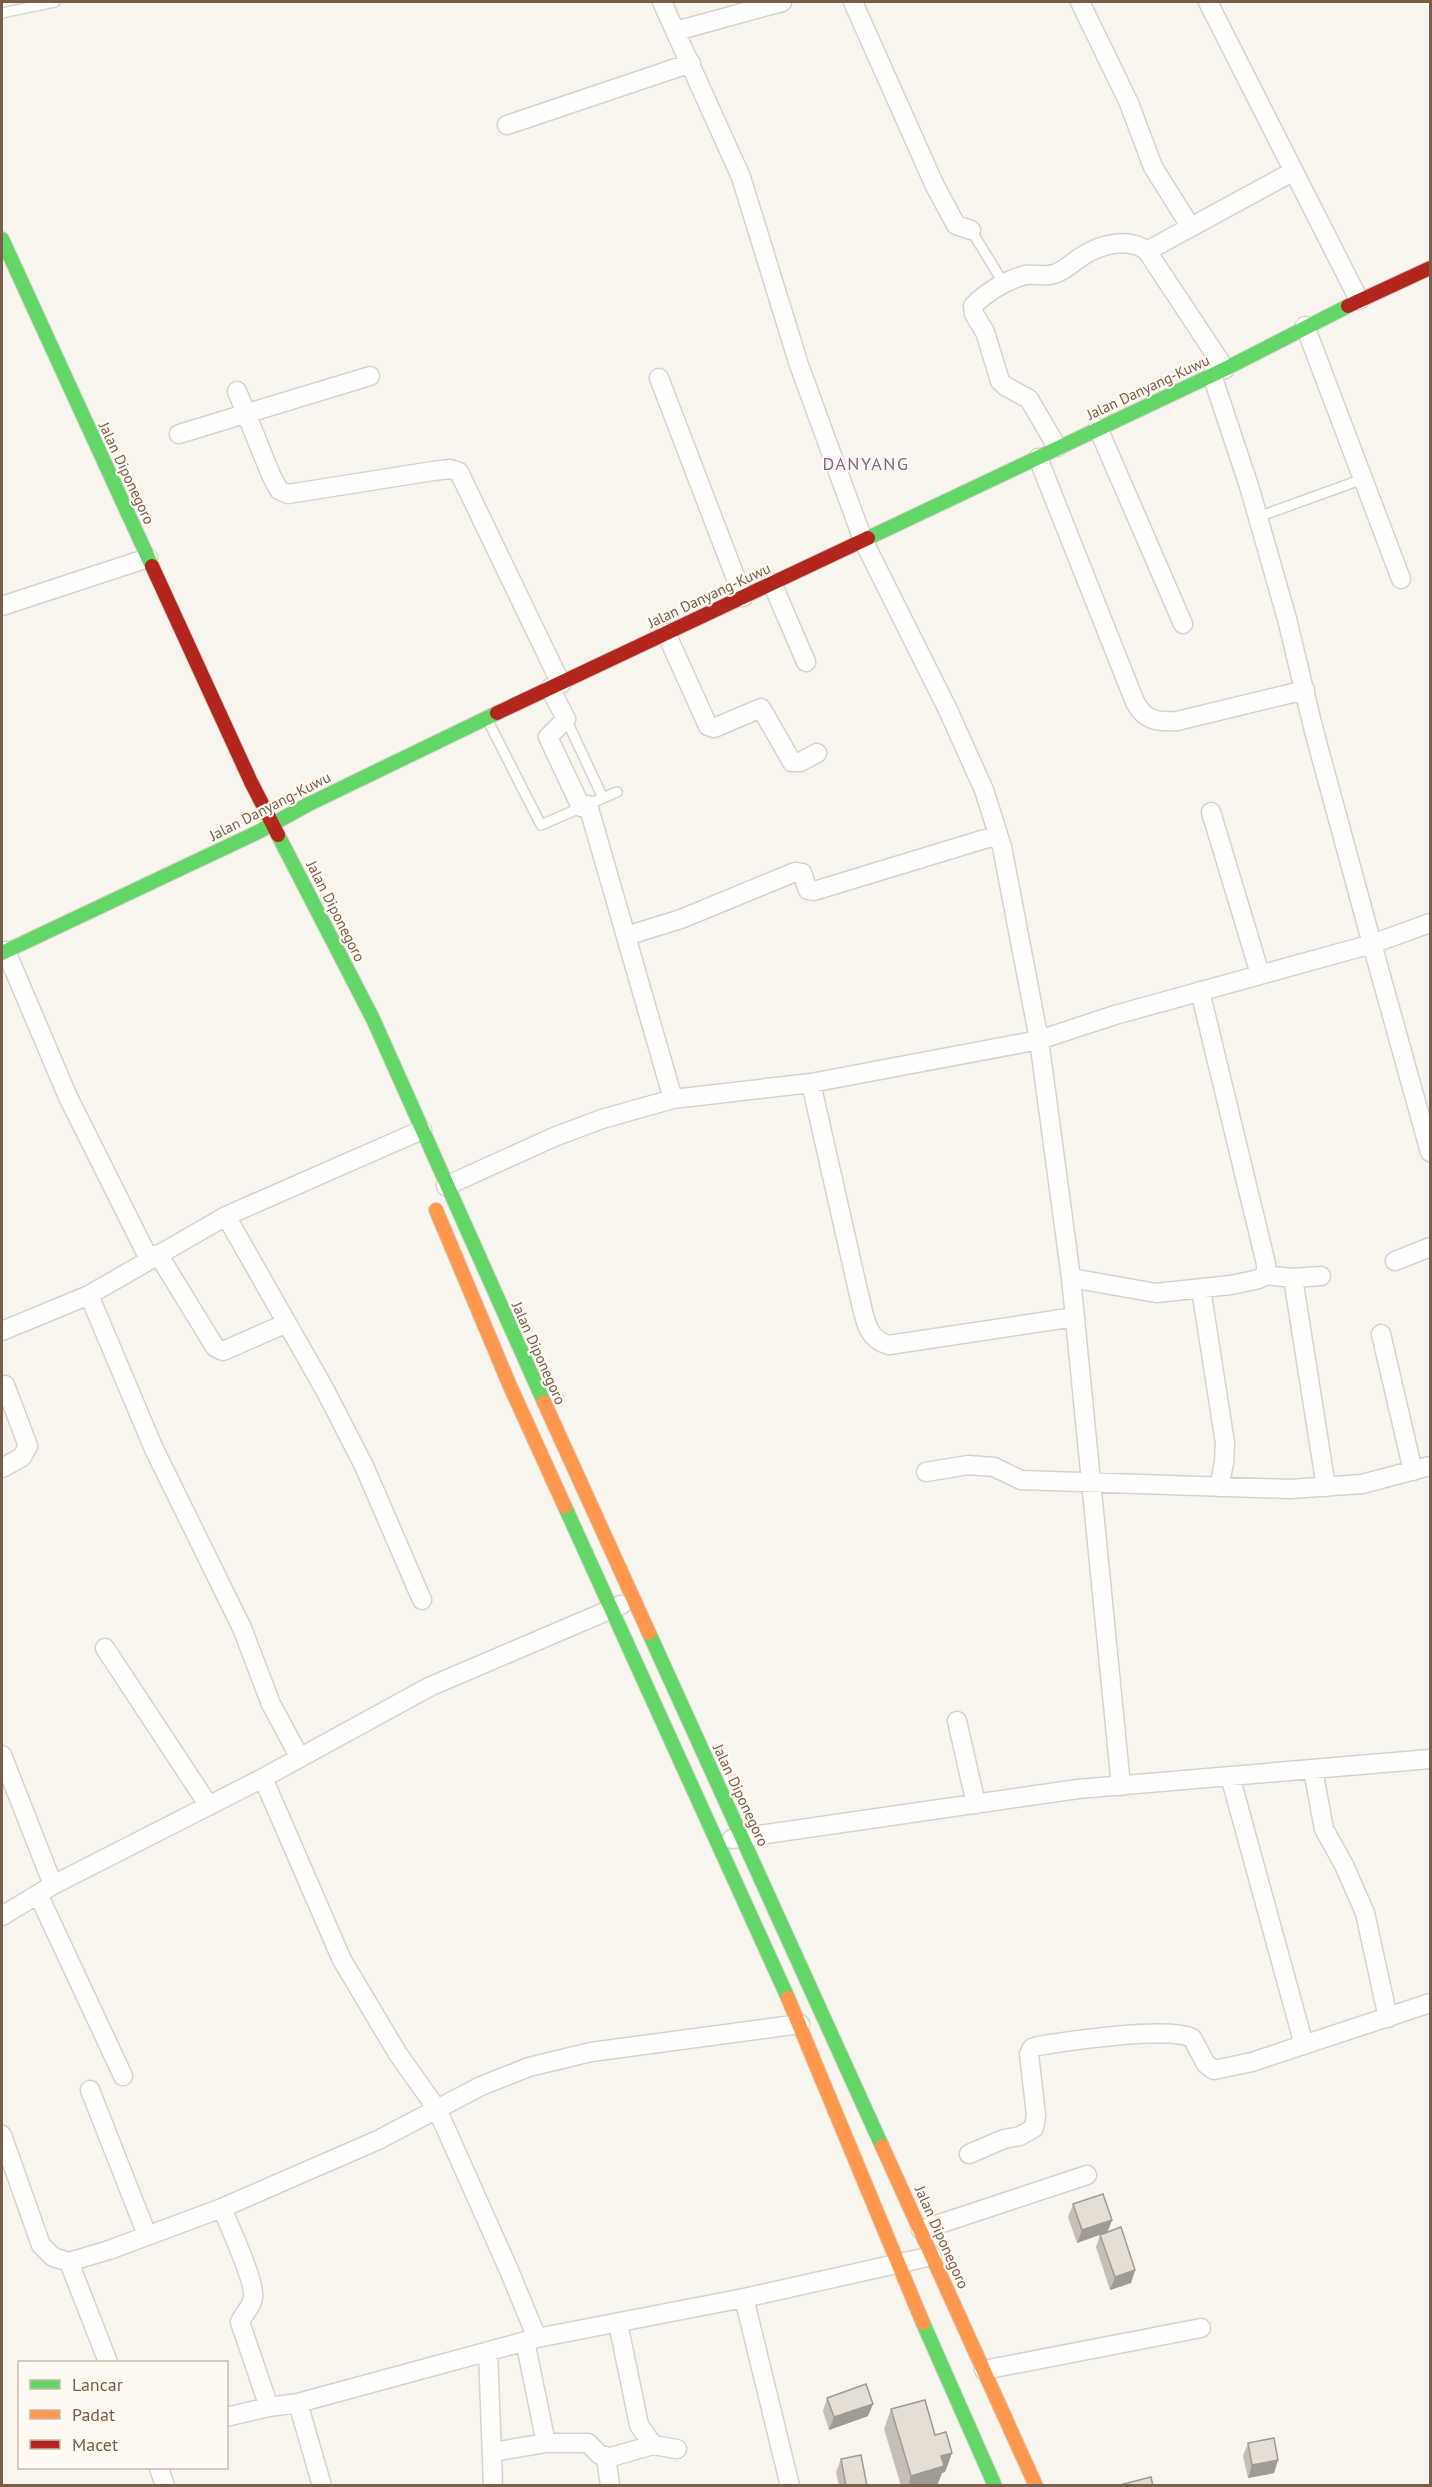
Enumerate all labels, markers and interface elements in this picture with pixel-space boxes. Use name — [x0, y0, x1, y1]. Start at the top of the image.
street label: Jalan Danyang-Kuwu — [1083, 350, 1212, 424]
street label: Jalan Diponegoro — [95, 418, 159, 527]
district label: DANYANG — [823, 452, 909, 475]
street label: Jalan Danyang-Kuwu — [644, 558, 773, 632]
street label: Jalan Danyang-Kuwu — [205, 767, 334, 845]
street label: Jalan Diponegoro — [302, 856, 370, 965]
street label: Jalan Diponegoro — [507, 1298, 570, 1407]
street label: Jalan Diponegoro — [709, 1740, 773, 1849]
street label: Jalan Diponegoro — [910, 2182, 973, 2291]
legend — [18, 2361, 228, 2469]
text: Lancar — [72, 2373, 123, 2396]
text: Padat — [72, 2403, 115, 2426]
text: Macet — [72, 2433, 118, 2456]

